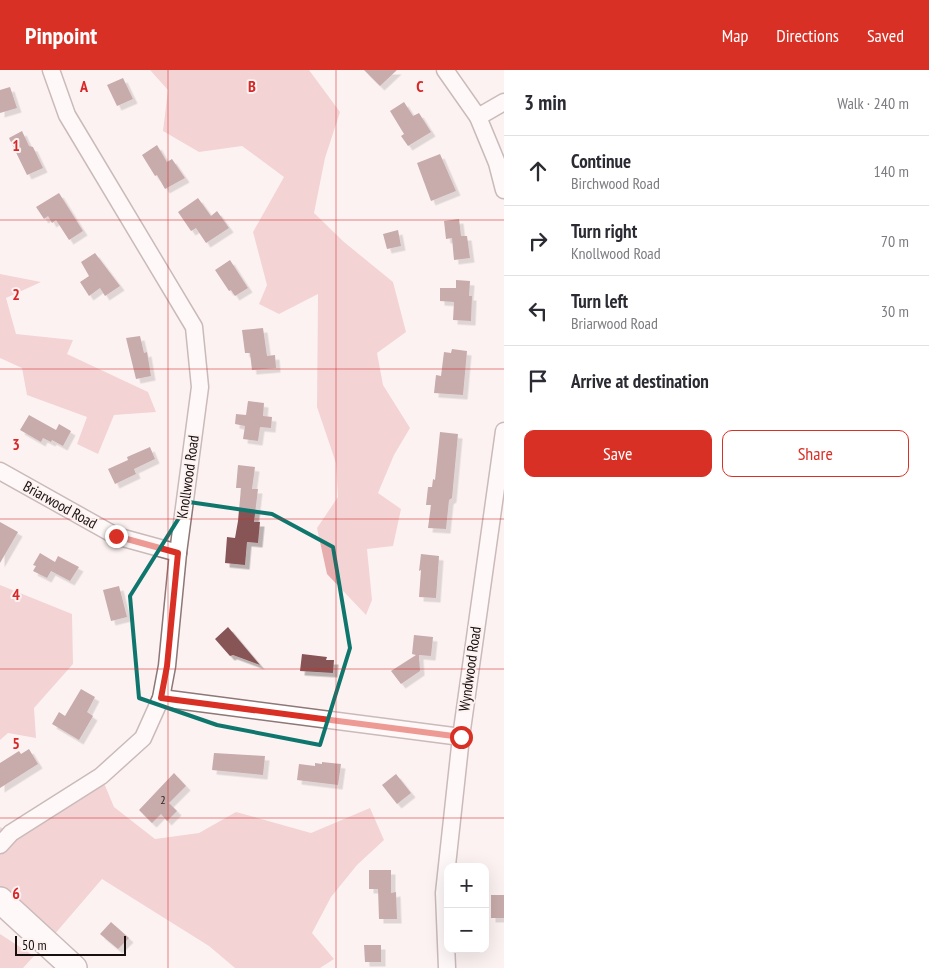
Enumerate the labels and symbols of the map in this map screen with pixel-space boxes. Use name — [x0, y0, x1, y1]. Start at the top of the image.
text: A — [79, 76, 89, 96]
text: B — [248, 76, 256, 96]
text: C — [416, 76, 424, 96]
text: 1 — [12, 135, 20, 155]
text: 2 — [12, 284, 20, 304]
text: 3 — [12, 434, 20, 454]
street label: Knollwood Road — [172, 434, 203, 520]
street label: Briarwood Road — [20, 477, 100, 533]
route end — [105, 525, 128, 548]
text: 4 — [12, 584, 20, 604]
street label: Wyndwood Road — [454, 625, 485, 713]
route start — [450, 726, 473, 749]
text: 5 — [12, 733, 20, 753]
house number: 2 — [160, 792, 166, 807]
text: 6 — [12, 883, 20, 903]
scale bar — [15, 933, 126, 956]

